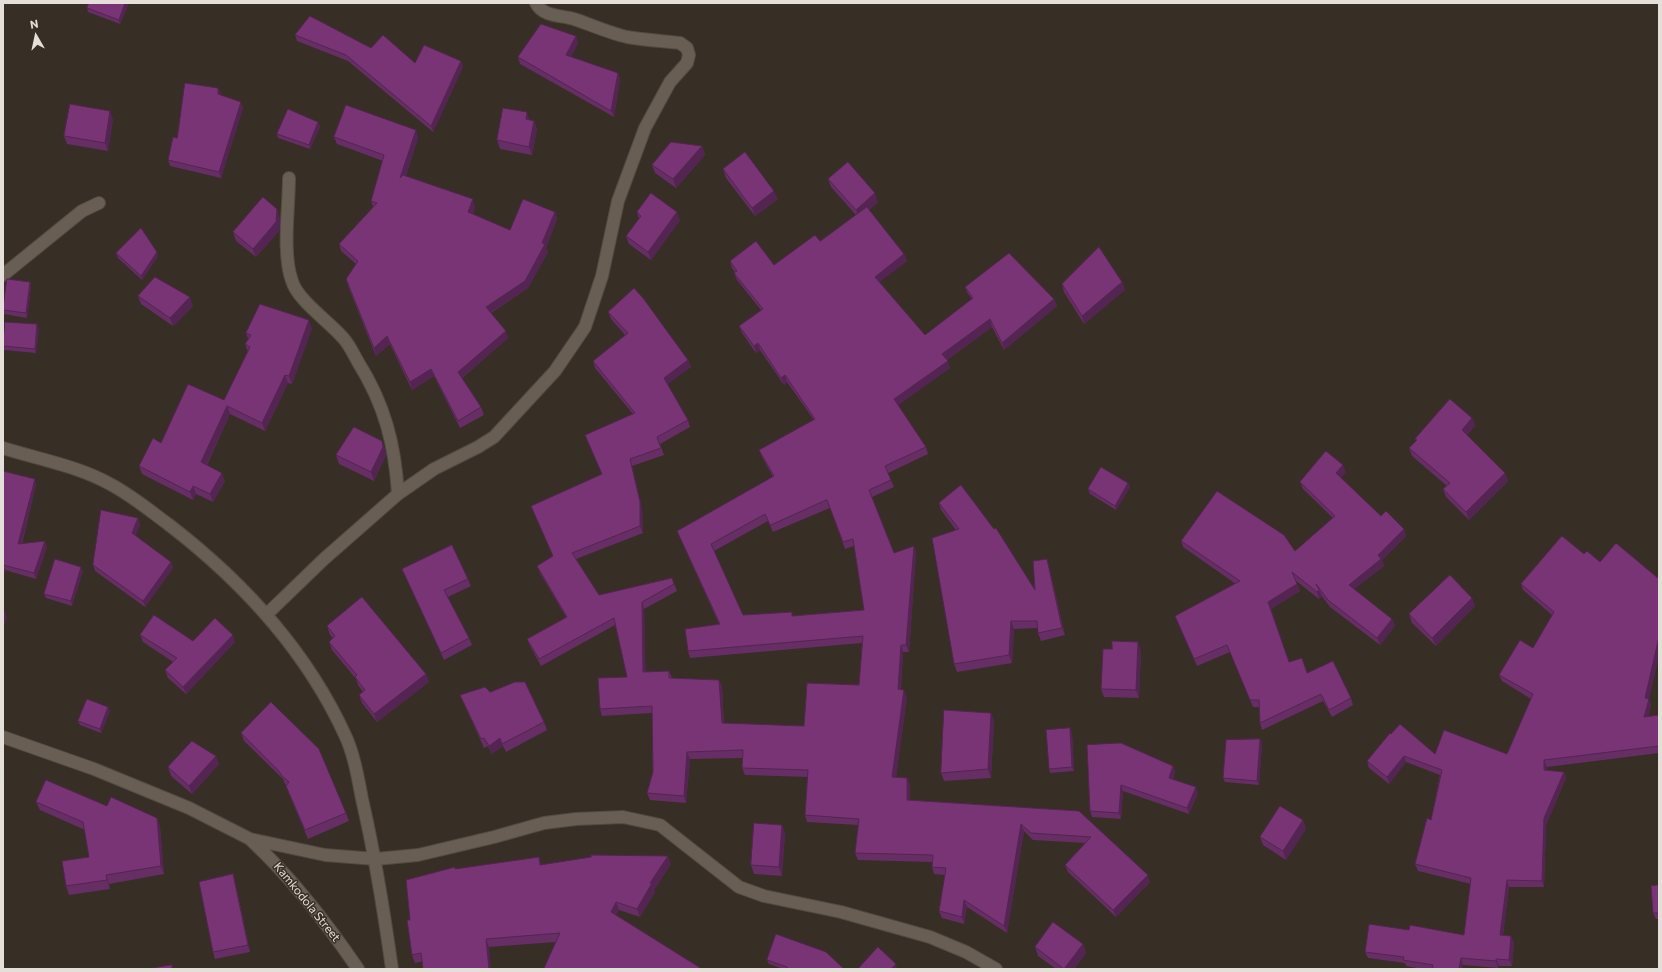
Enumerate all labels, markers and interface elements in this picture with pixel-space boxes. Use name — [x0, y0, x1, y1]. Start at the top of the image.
north arrow — [16, 16, 56, 56]
text: N — [29, 17, 39, 31]
street label: Kamkodola Street — [271, 859, 343, 945]

